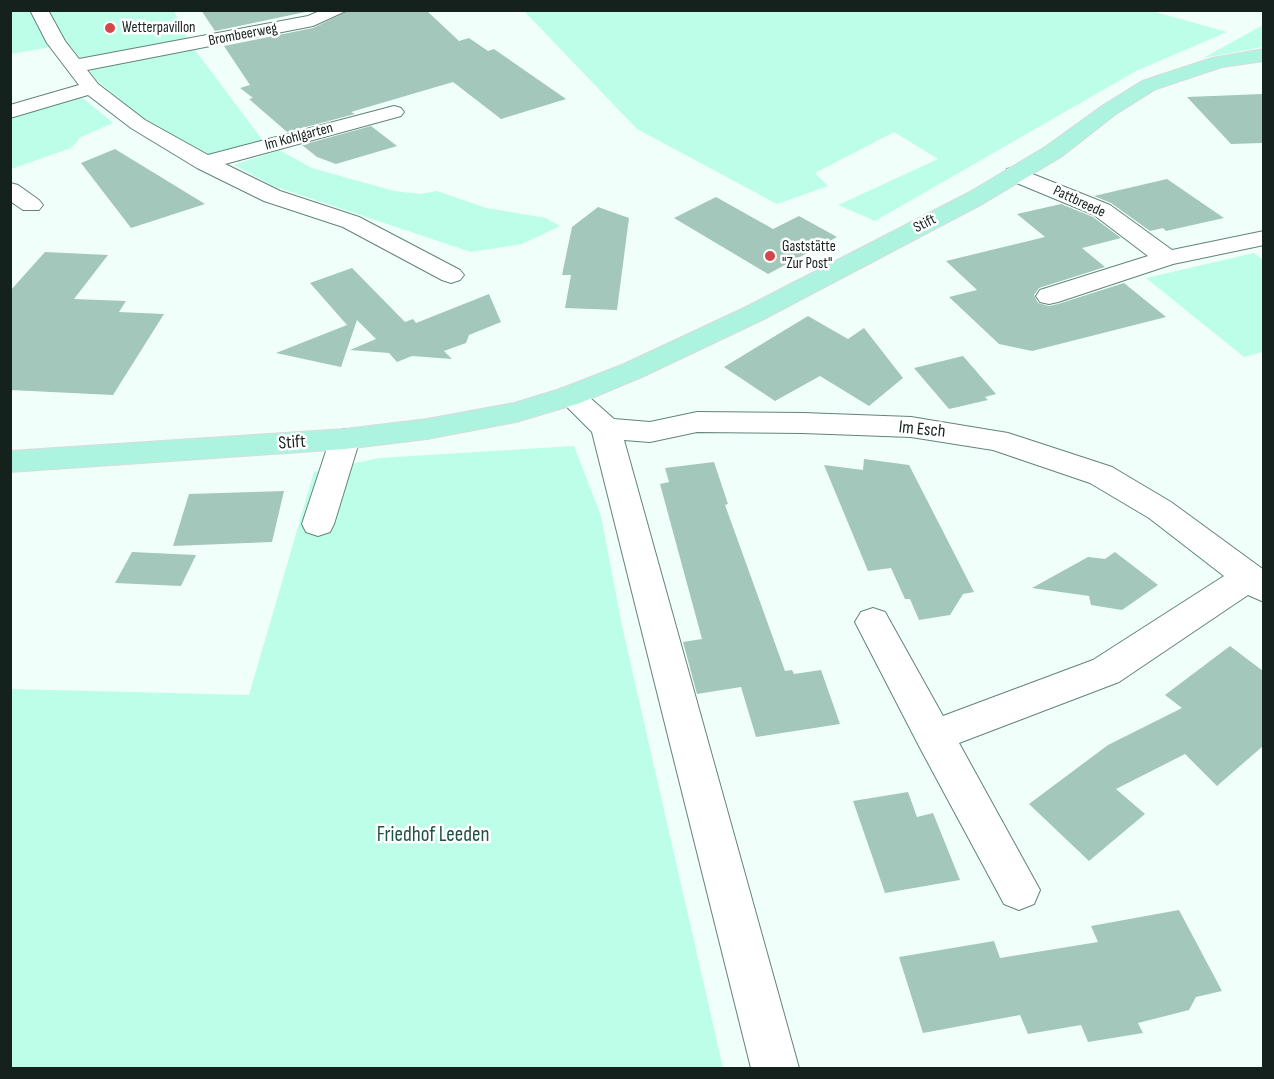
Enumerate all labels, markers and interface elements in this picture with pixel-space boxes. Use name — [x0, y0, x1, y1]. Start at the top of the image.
place label: Wetterpavillon — [122, 19, 196, 37]
street label: Brombeerweg — [207, 20, 279, 50]
marker: Wetterpavillon — [103, 21, 117, 35]
street label: Im Kohlgarten — [263, 119, 335, 155]
street label: Pattbreede — [1050, 182, 1108, 222]
street label: Stift — [911, 211, 939, 237]
place label: Gaststätte "Zur Post" — [782, 238, 836, 273]
marker: Gaststätte "Zur Post" — [763, 249, 777, 263]
street label: Im Esch — [898, 417, 946, 443]
street label: Stift — [278, 431, 306, 455]
park label: Friedhof Leeden — [377, 823, 489, 849]

